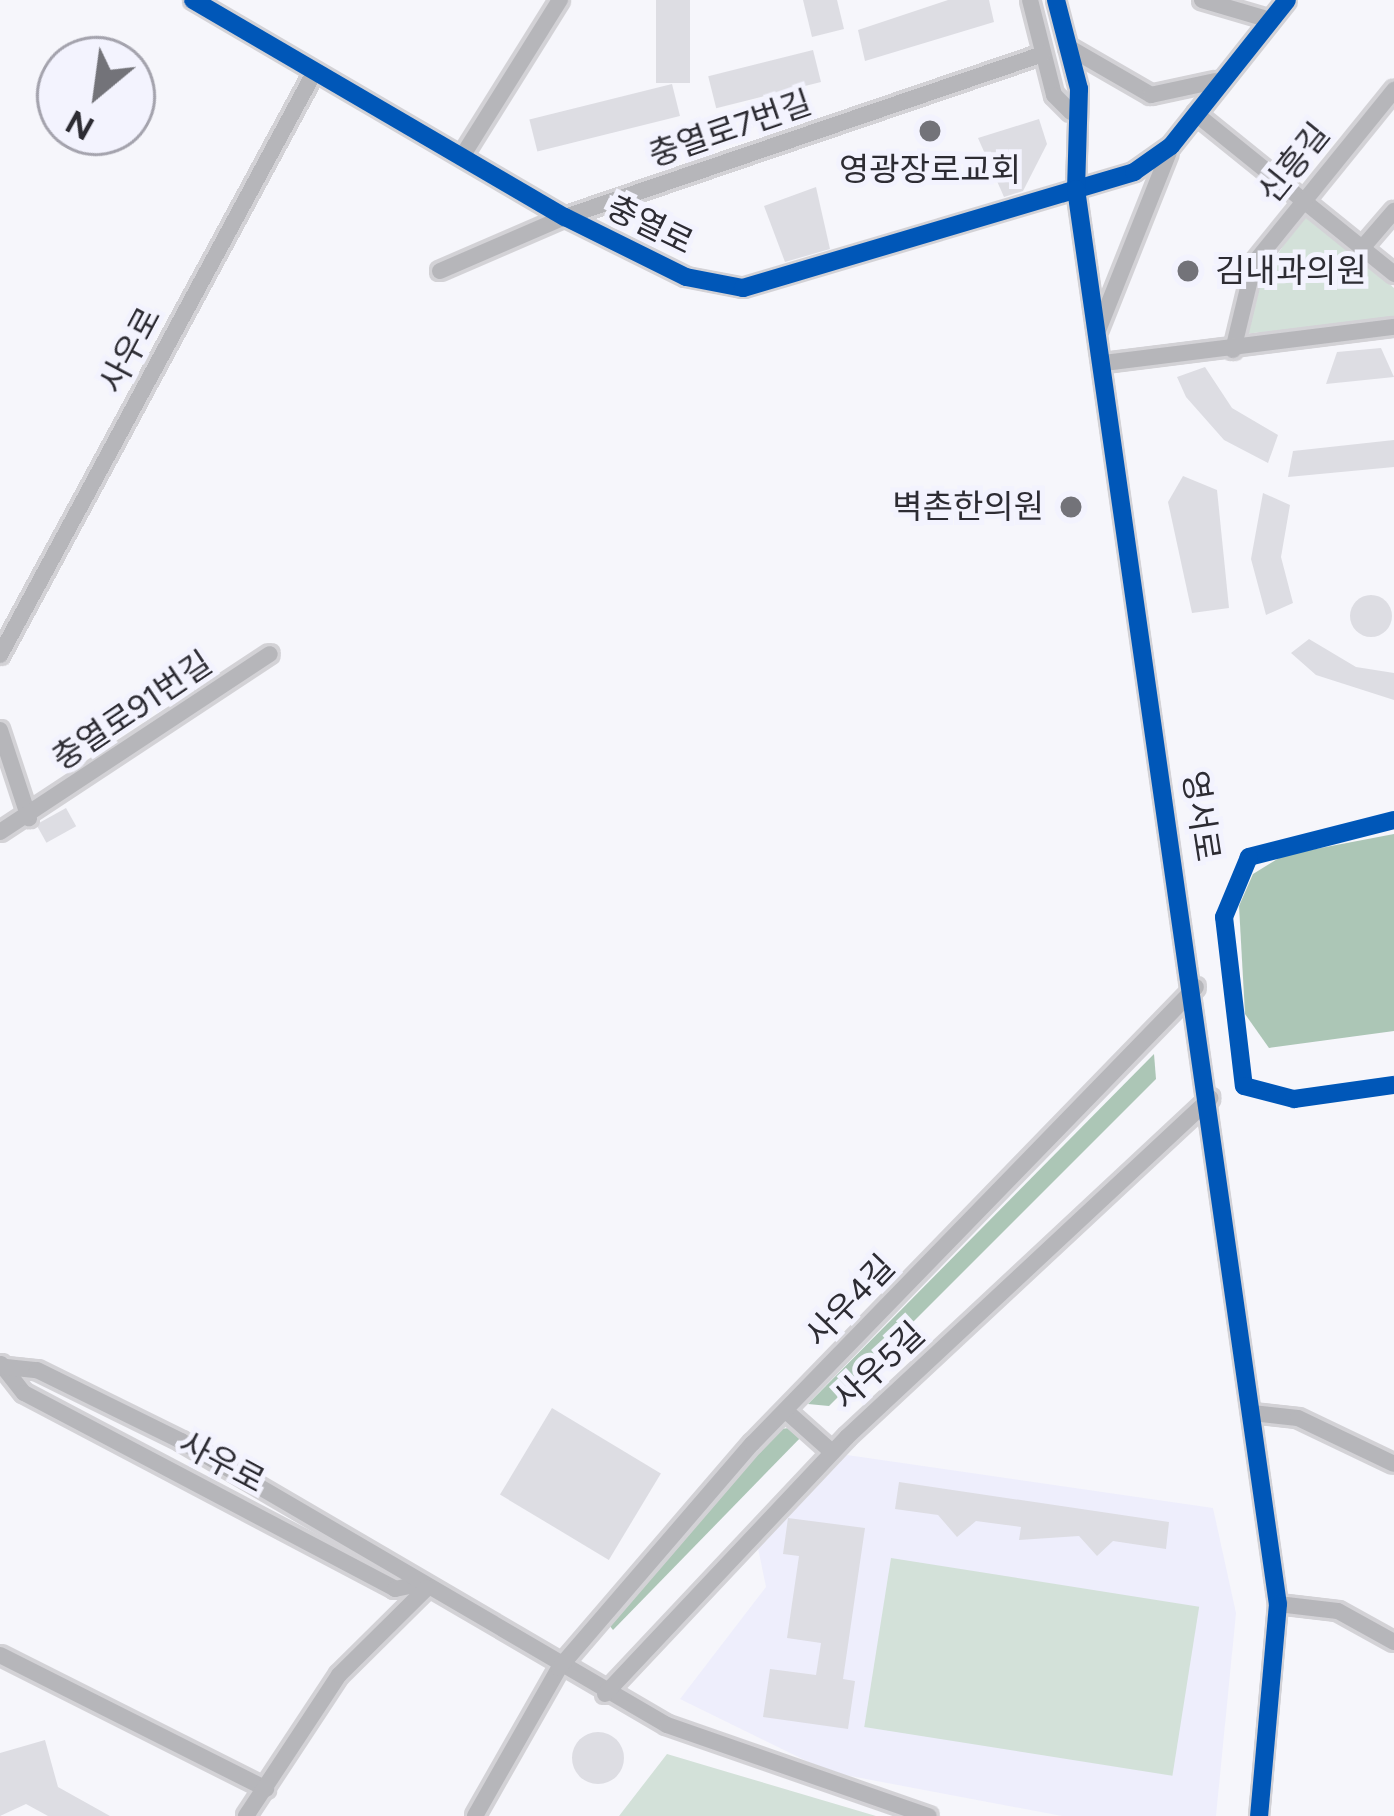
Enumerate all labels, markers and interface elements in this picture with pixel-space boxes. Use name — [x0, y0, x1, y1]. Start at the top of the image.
north arrow — [36, 36, 156, 156]
street label: 충열로7번길 — [643, 83, 817, 175]
text: N — [59, 102, 100, 149]
street label: 신흥길 — [1250, 115, 1338, 211]
marker: 영광장로교회 — [917, 118, 943, 144]
place label: 영광장로교회 — [839, 150, 1021, 190]
street label: 충열로 — [600, 187, 700, 263]
place label: 김내과의원 — [1215, 251, 1367, 291]
marker: 김내과의원 — [1172, 255, 1204, 287]
street label: 사우로 — [91, 300, 169, 400]
place label: 벽촌한의원 — [892, 487, 1044, 527]
marker: 벽촌한의원 — [1055, 491, 1087, 523]
street label: 충열로91번길 — [45, 643, 219, 779]
street label: 영서로 — [1174, 768, 1228, 864]
street label: 사우4길 — [797, 1247, 903, 1355]
street label: 사우5길 — [825, 1314, 933, 1418]
street label: 사우로 — [172, 1423, 272, 1501]

